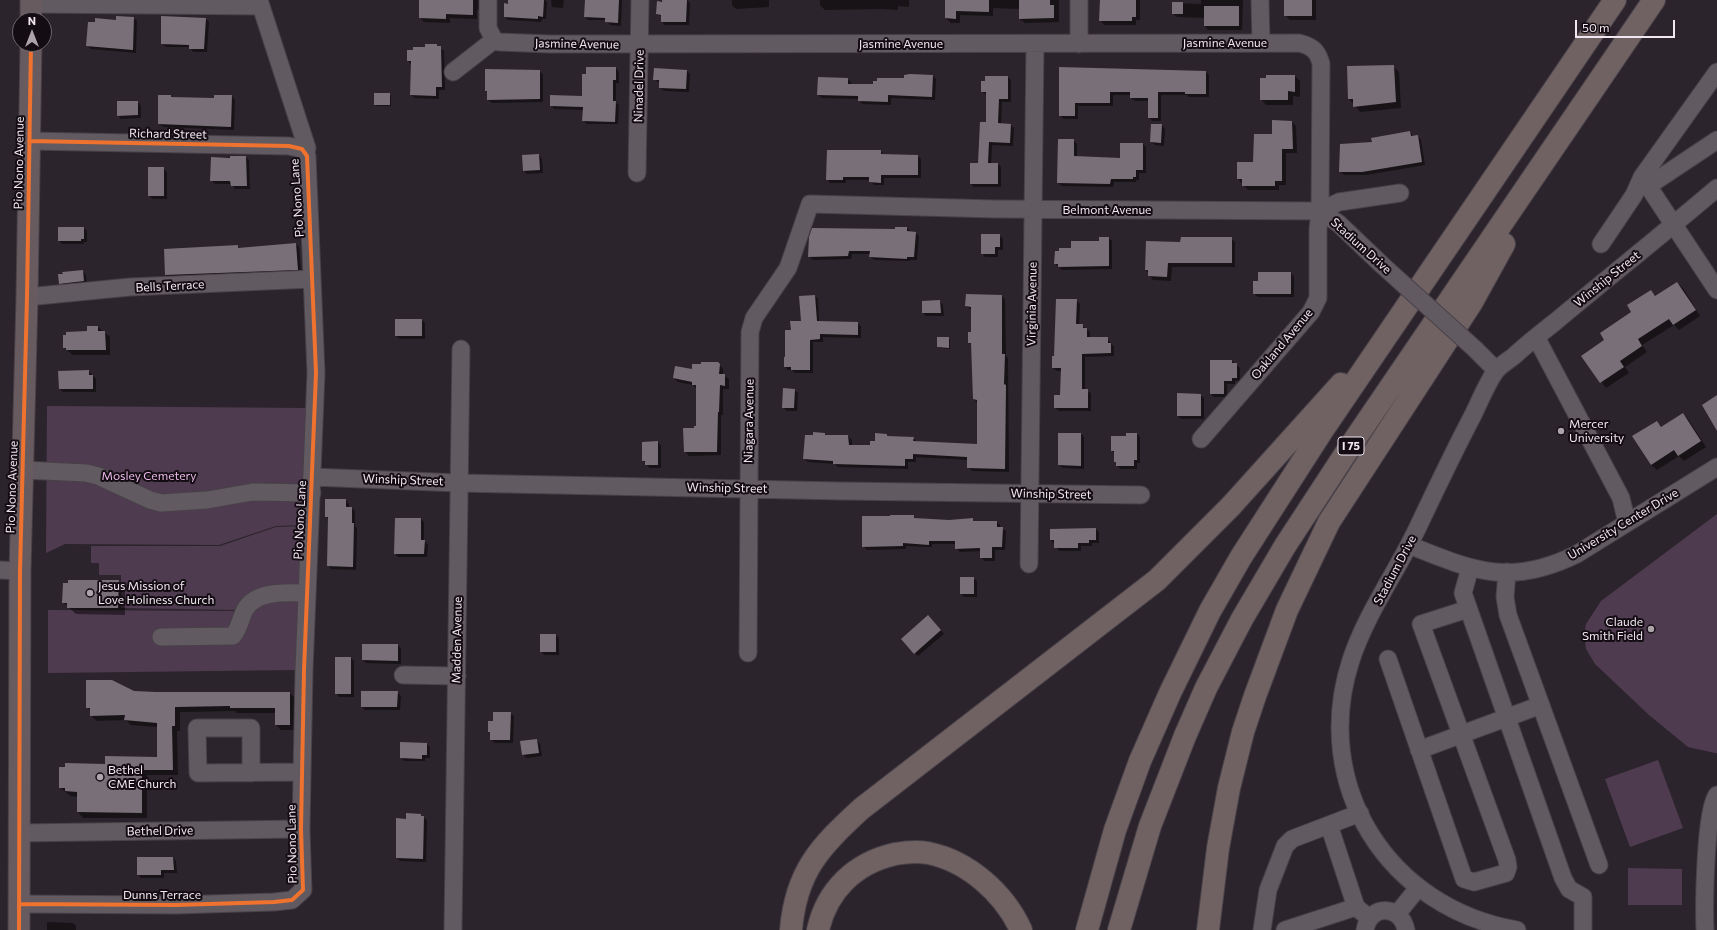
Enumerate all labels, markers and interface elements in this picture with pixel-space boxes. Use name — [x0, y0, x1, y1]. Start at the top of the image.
north arrow — [12, 12, 52, 52]
scale bar — [1577, 12, 1677, 38]
text: N — [28, 14, 36, 27]
text: 50 m — [1582, 20, 1610, 34]
street label: Jasmine Avenue — [535, 36, 619, 52]
street label: Jasmine Avenue — [1183, 36, 1267, 50]
street label: Jasmine Avenue — [859, 37, 943, 51]
street label: Ninadel Drive — [631, 49, 647, 123]
street label: Pio Nono Avenue — [11, 117, 27, 209]
street label: Richard Street — [129, 126, 207, 142]
street label: Pio Nono Lane — [287, 158, 307, 238]
street label: Belmont Avenue — [1063, 203, 1151, 217]
street label: Stadium Drive — [1328, 215, 1394, 277]
street label: Winship Street — [1571, 248, 1643, 310]
street label: Virginia Avenue — [1024, 262, 1040, 346]
street label: Bells Terrace — [135, 277, 205, 295]
street label: Oakland Avenue — [1248, 306, 1316, 382]
street label: Niagara Avenue — [741, 379, 757, 463]
place label: Mercer University — [1569, 417, 1624, 445]
marker: Mercer University — [1556, 426, 1566, 436]
road number: I 75 — [1338, 437, 1364, 455]
street label: Pio Nono Avenue — [3, 440, 21, 534]
park label: Mosley Cemetery — [101, 469, 197, 483]
street label: Winship Street — [362, 471, 444, 489]
street label: Pio Nono Lane — [291, 480, 309, 560]
street label: Winship Street — [686, 480, 768, 496]
street label: University Center Drive — [1565, 485, 1681, 563]
street label: Winship Street — [1010, 486, 1092, 502]
street label: Stadium Drive — [1371, 533, 1419, 607]
place label: Jesus Mission of Love Holiness Church — [98, 579, 214, 607]
marker: Jesus Mission of Love Holiness Church — [85, 588, 95, 598]
street label: Madden Avenue — [449, 596, 465, 684]
place label: Claude Smith Field — [1582, 615, 1643, 643]
marker: Claude Smith Field — [1646, 624, 1656, 634]
place label: Bethel CME Church — [108, 763, 176, 791]
marker: Bethel CME Church — [95, 772, 105, 782]
street label: Pio Nono Lane — [284, 804, 300, 884]
street label: Bethel Drive — [127, 823, 193, 839]
street label: Dunns Terrace — [123, 888, 201, 902]

